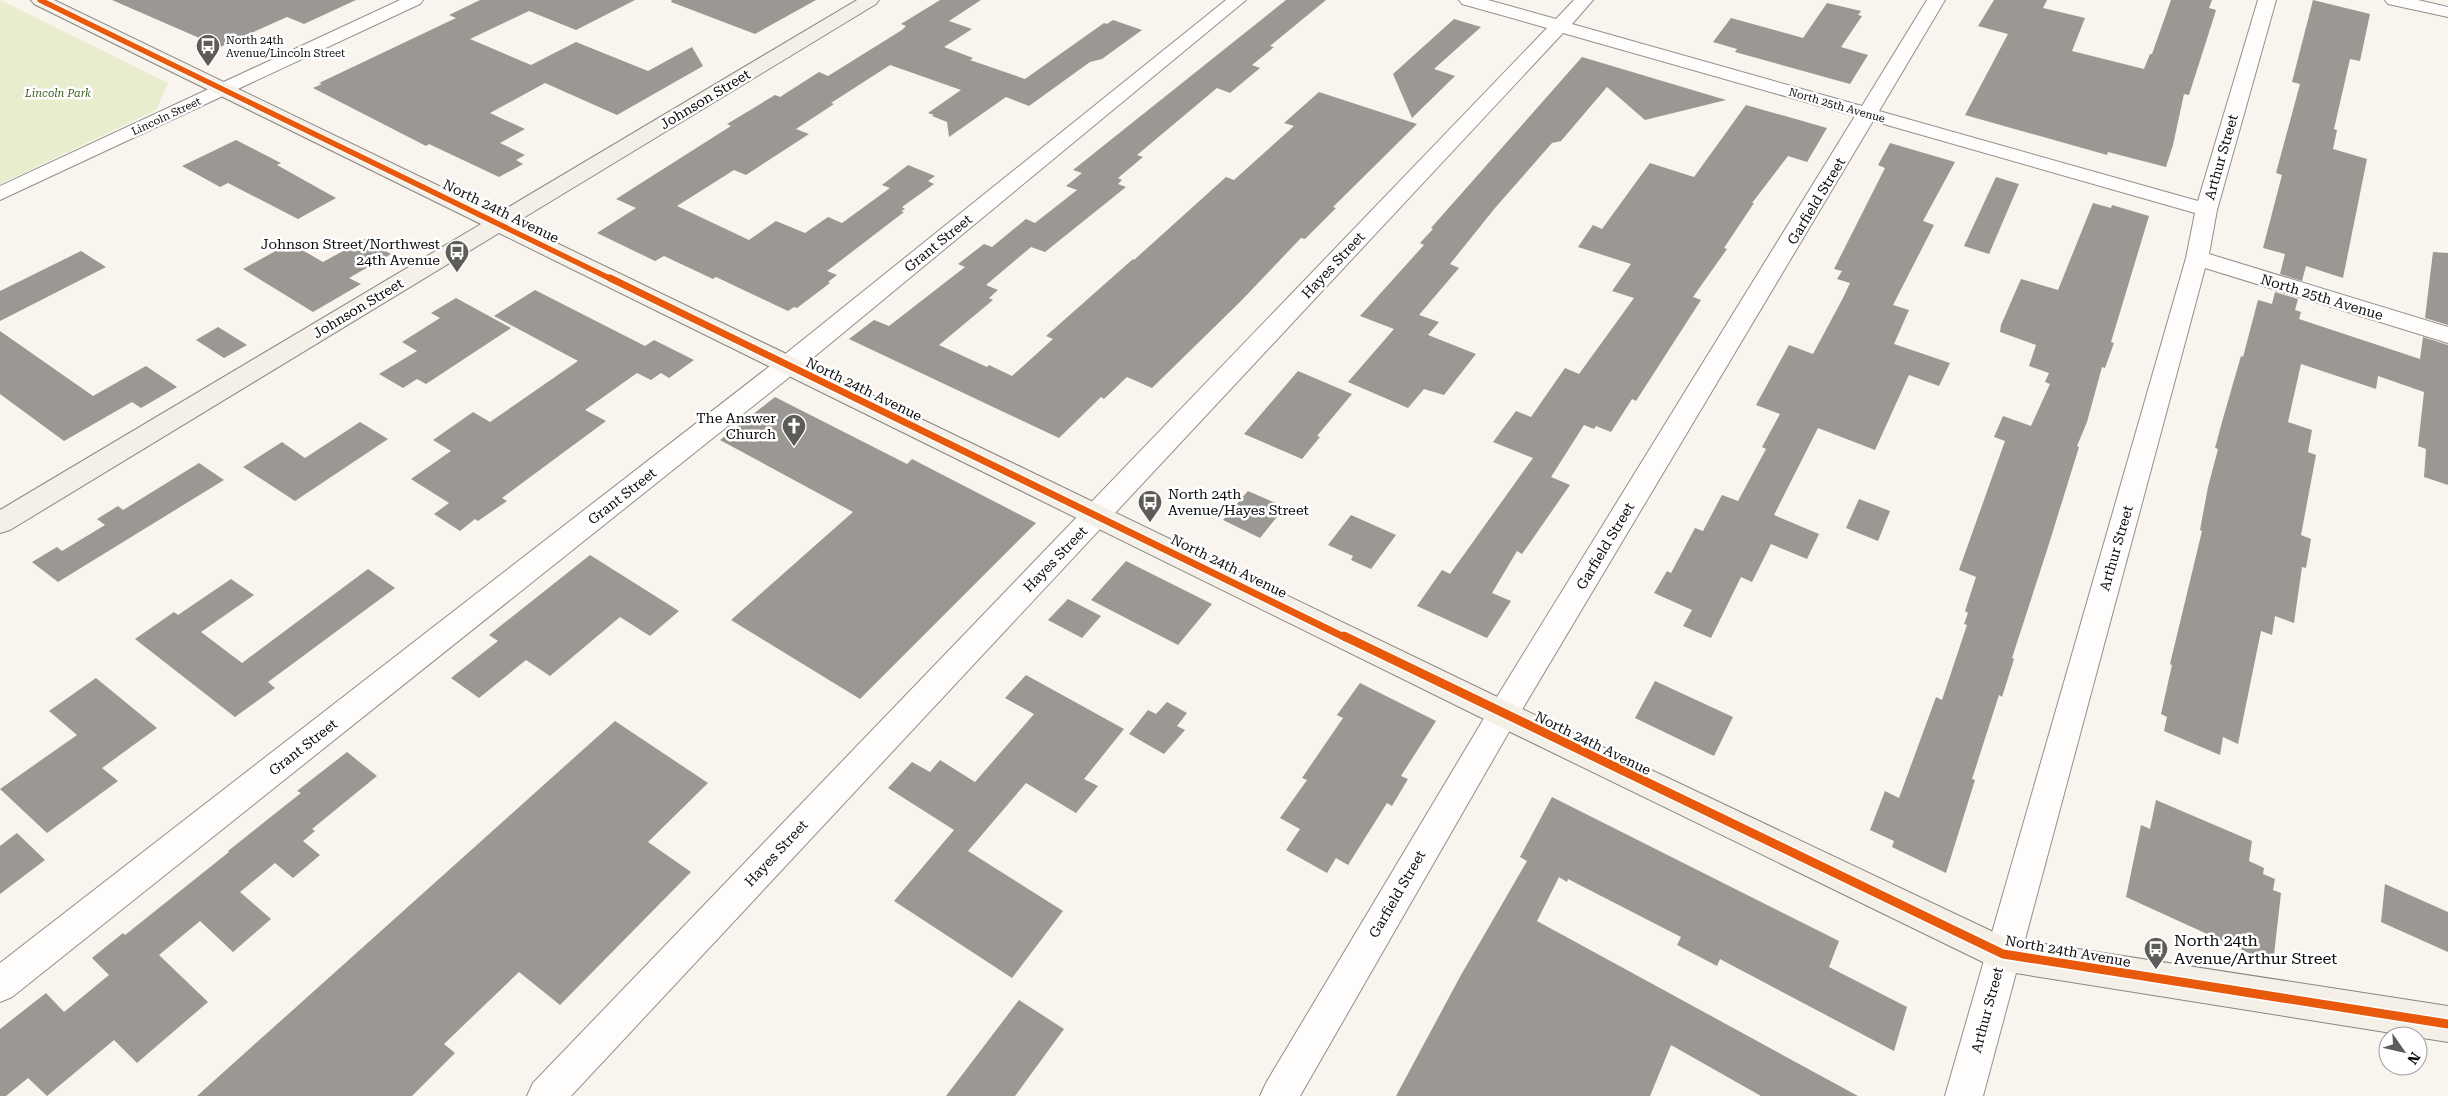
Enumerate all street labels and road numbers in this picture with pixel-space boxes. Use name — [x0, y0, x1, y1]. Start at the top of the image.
street label: Johnson Street — [657, 66, 753, 132]
street label: North 25th Avenue — [1787, 85, 1887, 125]
street label: Lincoln Street — [129, 95, 203, 138]
street label: Arthur Street — [2201, 112, 2241, 202]
street label: Garfield Street — [1784, 155, 1848, 247]
street label: North 24th Avenue — [440, 176, 562, 246]
street label: Grant Street — [901, 211, 975, 275]
street label: Hayes Street — [1298, 229, 1368, 301]
street label: North 25th Avenue — [2259, 271, 2385, 323]
street label: Johnson Street — [310, 275, 406, 341]
street label: North 24th Avenue — [803, 354, 925, 424]
street label: Grant Street — [585, 464, 659, 528]
street label: Garfield Street — [1573, 500, 1637, 592]
street label: Arthur Street — [2096, 503, 2136, 593]
street label: Hayes Street — [1020, 523, 1090, 595]
street label: North 24th Avenue — [1168, 531, 1290, 601]
street label: North 24th Avenue — [1532, 708, 1654, 778]
street label: Grant Street — [266, 715, 340, 779]
street label: Hayes Street — [741, 817, 811, 889]
street label: Garfield Street — [1365, 847, 1429, 941]
street label: North 24th Avenue — [2004, 932, 2132, 970]
street label: Arthur Street — [1968, 965, 2006, 1055]

